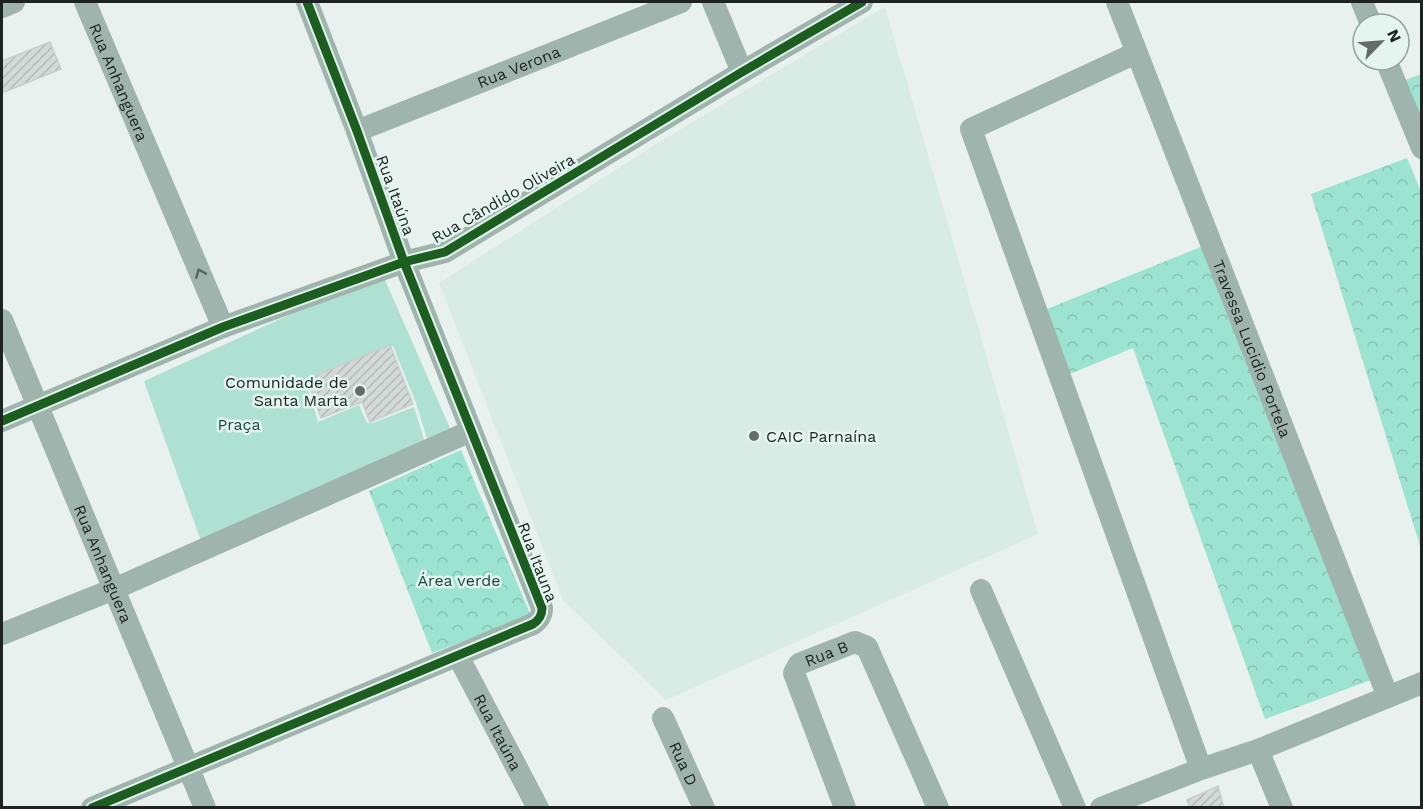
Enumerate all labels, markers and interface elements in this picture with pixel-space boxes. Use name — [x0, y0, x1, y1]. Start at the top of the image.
north arrow — [1351, 12, 1411, 72]
street label: Rua Anhanguera — [85, 20, 152, 144]
text: N — [1383, 26, 1405, 45]
street label: Rua Verona — [475, 42, 563, 92]
street label: Rua Cândido Oliveira — [428, 150, 578, 247]
street label: Rua Itaúna — [372, 153, 419, 238]
street label: Travessa Lucidio Portela — [1208, 257, 1295, 440]
one-way arrow — [195, 269, 207, 280]
place label: Comunidade de Santa Marta — [225, 373, 348, 410]
marker: Comunidade de Santa Marta — [353, 384, 367, 398]
park label: Praça — [217, 415, 261, 434]
place label: CAIC Parnaína — [766, 427, 876, 446]
marker: CAIC Parnaína — [747, 429, 761, 443]
street label: Rua Anhanguera — [70, 502, 136, 626]
street label: Rua Itauna — [514, 520, 561, 605]
park label: Área verde — [418, 571, 500, 590]
street label: Rua B — [802, 637, 851, 671]
street label: Rua Itaúna — [470, 691, 526, 774]
street label: Rua D — [665, 739, 701, 789]

